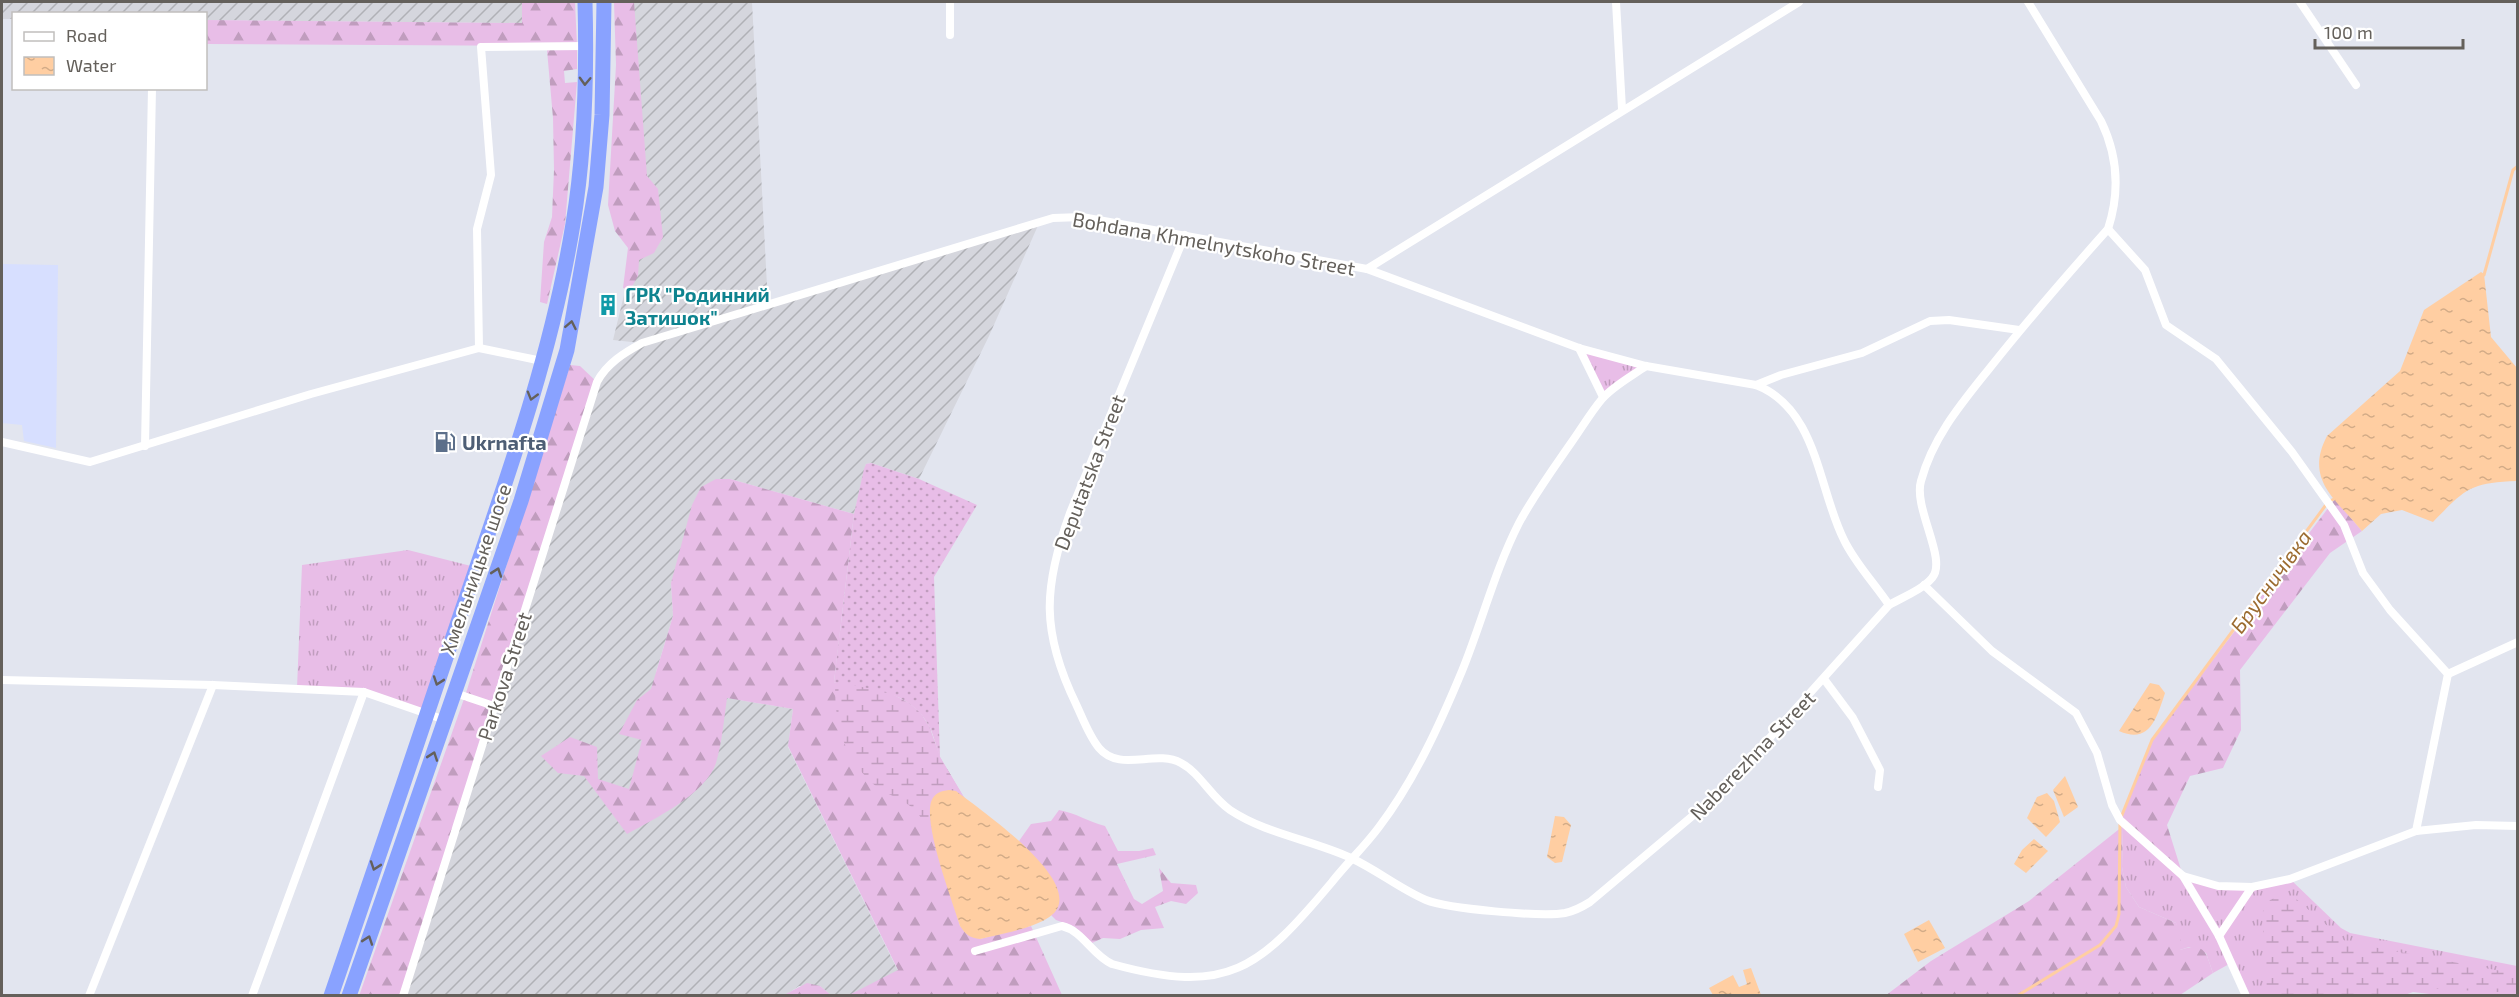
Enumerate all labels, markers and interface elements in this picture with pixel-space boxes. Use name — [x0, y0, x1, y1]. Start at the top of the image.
legend — [12, 12, 207, 90]
scale bar — [2315, 12, 2464, 50]
text: 100 m — [2324, 21, 2373, 43]
text: Road — [66, 24, 107, 46]
text: Water — [66, 54, 116, 76]
one-way arrow — [579, 76, 591, 85]
street label: Bohdana Khmelnytskoho Street — [1071, 206, 1358, 280]
place label: ГРК "Родинний Затишок" — [625, 282, 770, 329]
building icon: ГРК "Родинний Затишок" — [596, 293, 620, 317]
one-way arrow — [564, 321, 577, 331]
one-way arrow — [527, 391, 539, 401]
street label: Deputatska Street — [1048, 391, 1130, 553]
fuel station icon: Ukrnafta — [433, 430, 457, 454]
place label: Ukrnafta — [462, 430, 547, 454]
street label: Хмельницьке шосе — [435, 480, 515, 658]
water label: Брусничівка — [2224, 525, 2316, 637]
one-way arrow — [489, 567, 502, 578]
street label: Parkova Street — [472, 609, 536, 743]
one-way arrow — [432, 675, 445, 686]
street label: Naberezhna Street — [1684, 685, 1820, 825]
one-way arrow — [425, 751, 438, 762]
one-way arrow — [370, 860, 383, 871]
one-way arrow — [361, 935, 374, 946]

